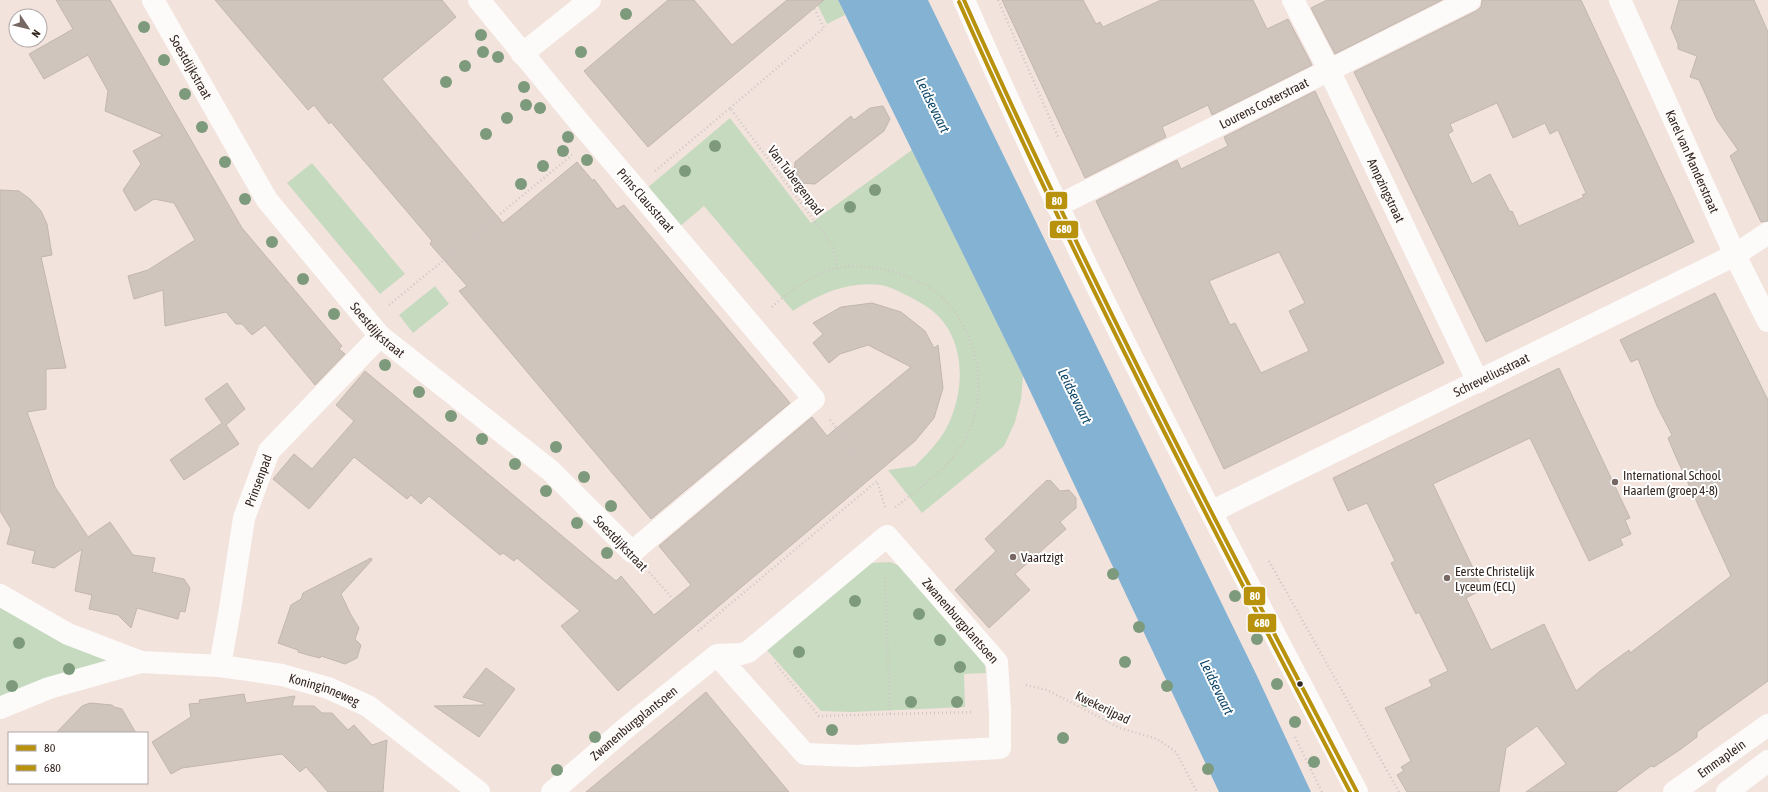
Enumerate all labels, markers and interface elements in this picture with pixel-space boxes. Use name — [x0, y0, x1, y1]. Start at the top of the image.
north arrow — [8, 8, 48, 48]
text: N — [29, 28, 43, 40]
street label: Soestdijkstraat — [167, 32, 215, 102]
water label: Leidsevaart — [913, 75, 953, 135]
street label: Lourens Costerstraat — [1217, 75, 1311, 132]
street label: Karel van Manderstraat — [1663, 108, 1722, 216]
street label: Van Tubergenpad — [765, 143, 827, 218]
street label: Ampzingstraat — [1364, 156, 1408, 225]
street label: Prins Clausstraat — [614, 165, 678, 236]
line badge: 80 — [1045, 191, 1068, 210]
text: 80 — [1052, 195, 1062, 207]
line badge: 680 — [1049, 220, 1079, 239]
text: 680 — [1056, 223, 1072, 235]
street label: Soestdijkstraat — [347, 299, 408, 361]
street label: Schreveliusstraat — [1451, 350, 1532, 400]
water label: Leidsevaart — [1055, 366, 1095, 426]
street label: Prinsenpad — [242, 452, 275, 509]
place label: International School Haarlem (groep 4-8) — [1623, 468, 1722, 498]
marker: International School Haarlem (groep 4-8) — [1610, 477, 1620, 487]
street label: Soestdijkstraat — [590, 512, 651, 574]
place label: Vaartzigt — [1021, 550, 1064, 565]
marker: Vaartzigt — [1008, 552, 1018, 562]
place label: Eerste Christelijk Lyceum (ECL) — [1455, 564, 1535, 594]
marker: Eerste Christelijk Lyceum (ECL) — [1442, 573, 1452, 583]
street label: Zwanenburgplantsoen — [919, 575, 1002, 667]
line badge: 80 — [1243, 586, 1266, 606]
text: 80 — [1250, 590, 1260, 602]
line badge: 680 — [1247, 613, 1277, 633]
text: 680 — [1254, 617, 1270, 629]
water label: Leidsevaart — [1197, 657, 1237, 717]
street label: Koninginneweg — [287, 670, 362, 709]
unlabelled marker — [1295, 679, 1305, 689]
street label: Zwanenburgplantsoen — [587, 683, 680, 763]
street label: Kwekerijpad — [1073, 688, 1133, 727]
legend — [8, 732, 148, 784]
street label: Emmaplein — [1695, 737, 1748, 781]
text: 80 — [44, 741, 56, 755]
text: 680 — [44, 761, 61, 775]

